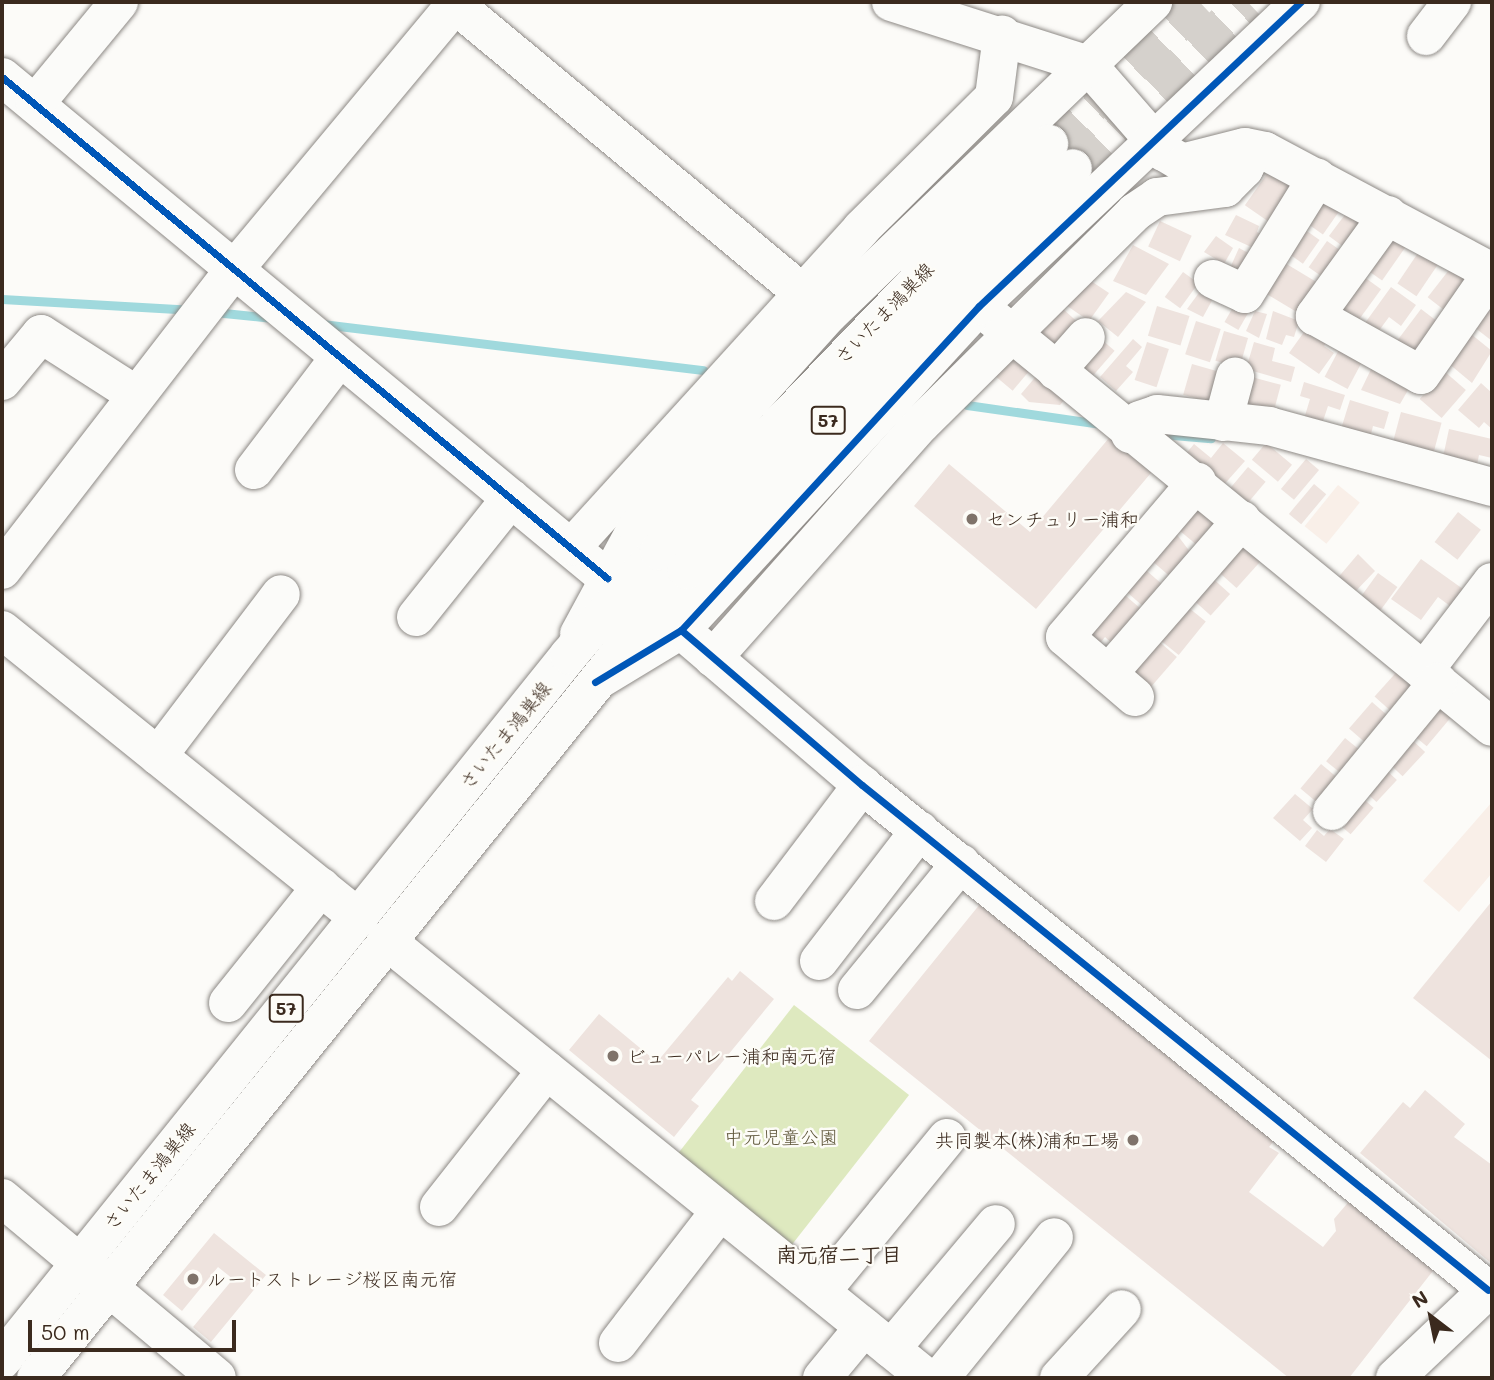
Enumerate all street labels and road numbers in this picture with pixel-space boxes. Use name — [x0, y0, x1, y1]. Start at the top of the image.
street label: さいたま鴻巣線 — [830, 257, 938, 369]
road number: 57 — [810, 406, 846, 434]
street label: さいたま鴻巣線 — [454, 676, 556, 794]
road number: 57 — [268, 993, 304, 1023]
street label: さいたま鴻巣線 — [98, 1117, 200, 1235]

